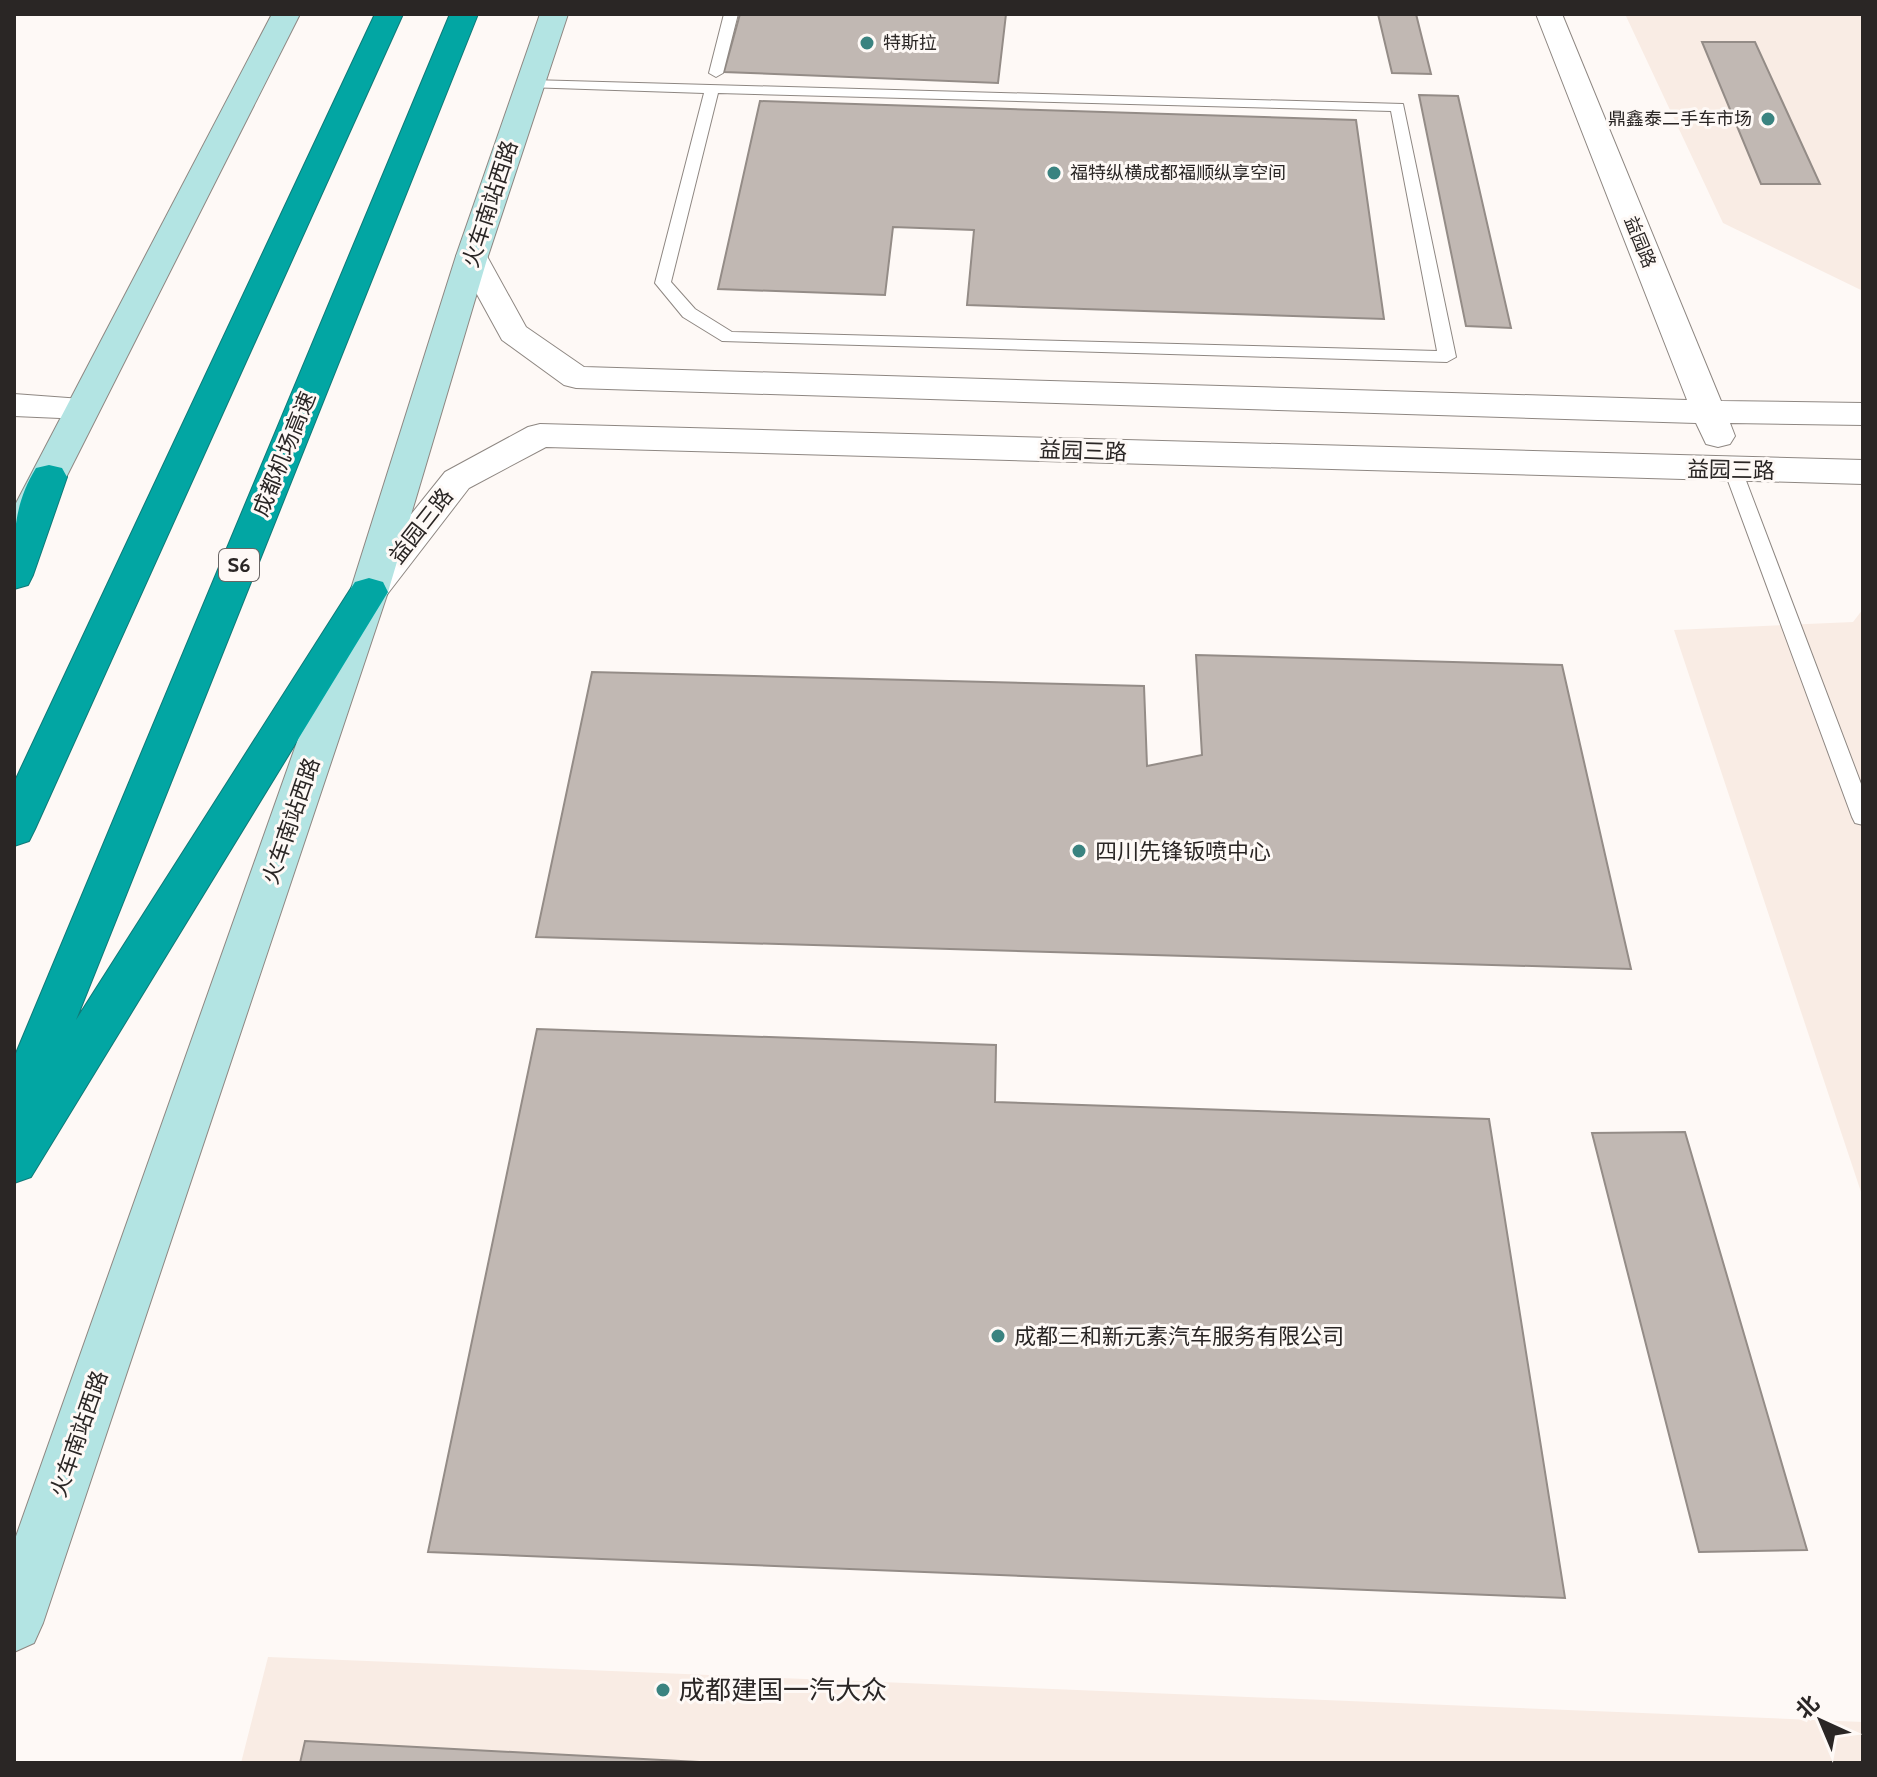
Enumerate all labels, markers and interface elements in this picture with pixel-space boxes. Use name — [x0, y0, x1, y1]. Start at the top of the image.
place label: 特斯拉 — [883, 32, 937, 54]
marker: 特斯拉 — [858, 34, 876, 52]
place label: 鼎鑫泰二手车市场 — [1608, 108, 1752, 130]
marker: 鼎鑫泰二手车市场 — [1759, 110, 1777, 128]
street label: 火车南站西路 — [457, 137, 523, 271]
place label: 福特纵横成都福顺纵享空间 — [1070, 162, 1286, 184]
marker: 福特纵横成都福顺纵享空间 — [1045, 164, 1063, 182]
street label: 益园路 — [1620, 213, 1660, 271]
street label: 成都机场高速 — [247, 388, 321, 520]
street label: 益园三路 — [1039, 436, 1127, 466]
street label: 益园三路 — [1687, 456, 1775, 484]
street label: 益园三路 — [383, 483, 459, 569]
road number: S6 — [219, 549, 259, 581]
street label: 火车南站西路 — [257, 754, 325, 888]
place label: 四川先锋钣喷中心 — [1095, 838, 1271, 865]
marker: 四川先锋钣喷中心 — [1070, 842, 1088, 860]
place label: 成都三和新元素汽车服务有限公司 — [1014, 1323, 1344, 1350]
marker: 成都三和新元素汽车服务有限公司 — [989, 1327, 1007, 1345]
street label: 火车南站西路 — [45, 1367, 113, 1501]
place label: 成都建国一汽大众 — [679, 1674, 887, 1706]
marker: 成都建国一汽大众 — [654, 1681, 672, 1699]
north arrow — [1781, 1681, 1861, 1761]
text: 北 — [1790, 1690, 1825, 1724]

